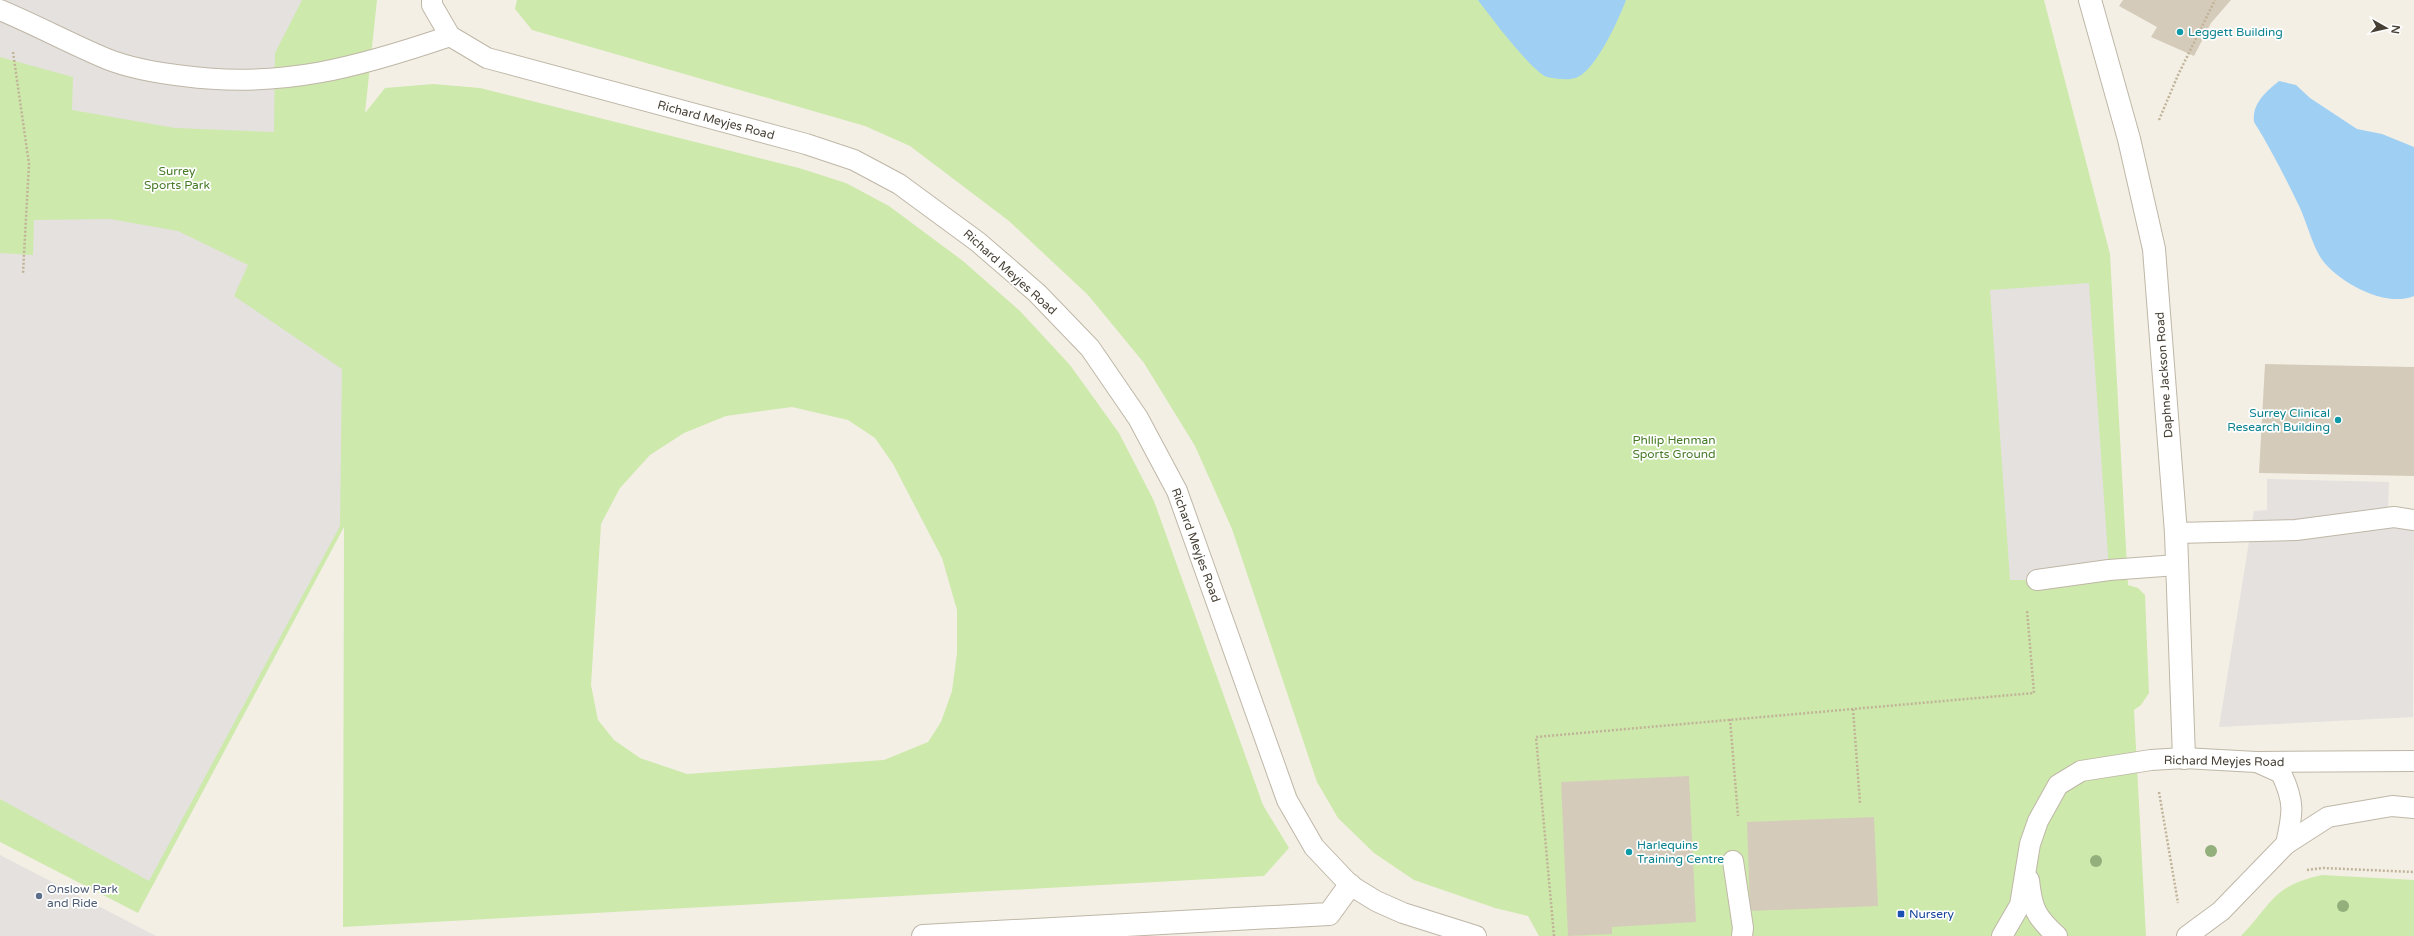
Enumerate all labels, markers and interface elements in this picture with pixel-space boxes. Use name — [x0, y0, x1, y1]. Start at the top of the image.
north arrow — [2366, 8, 2406, 48]
text: N — [2388, 24, 2402, 35]
place label: Leggett Building — [2188, 25, 2283, 39]
marker: Leggett Building — [2175, 27, 2185, 37]
street label: Richard Meyjes Road — [656, 98, 776, 142]
park label: Surrey Sports Park — [144, 164, 210, 192]
street label: Richard Meyjes Road — [961, 226, 1059, 318]
street label: Daphne Jackson Road — [2153, 311, 2175, 439]
place label: Surrey Clinical Research Building — [2227, 406, 2330, 434]
marker: Surrey Clinical Research Building — [2333, 415, 2343, 425]
park label: Phllip Henman Sports Ground — [1632, 433, 1716, 461]
street label: Richard Meyjes Road — [1169, 486, 1223, 604]
street label: Richard Meyjes Road — [2164, 753, 2284, 769]
place label: Harlequins Training Centre — [1637, 838, 1724, 866]
marker: Harlequins Training Centre — [1624, 847, 1634, 857]
place label: Onslow Park and Ride — [47, 882, 119, 910]
marker: Onslow Park and Ride — [34, 891, 44, 901]
place label: Nursery — [1909, 907, 1955, 921]
marker: Nursery — [1896, 909, 1906, 919]

